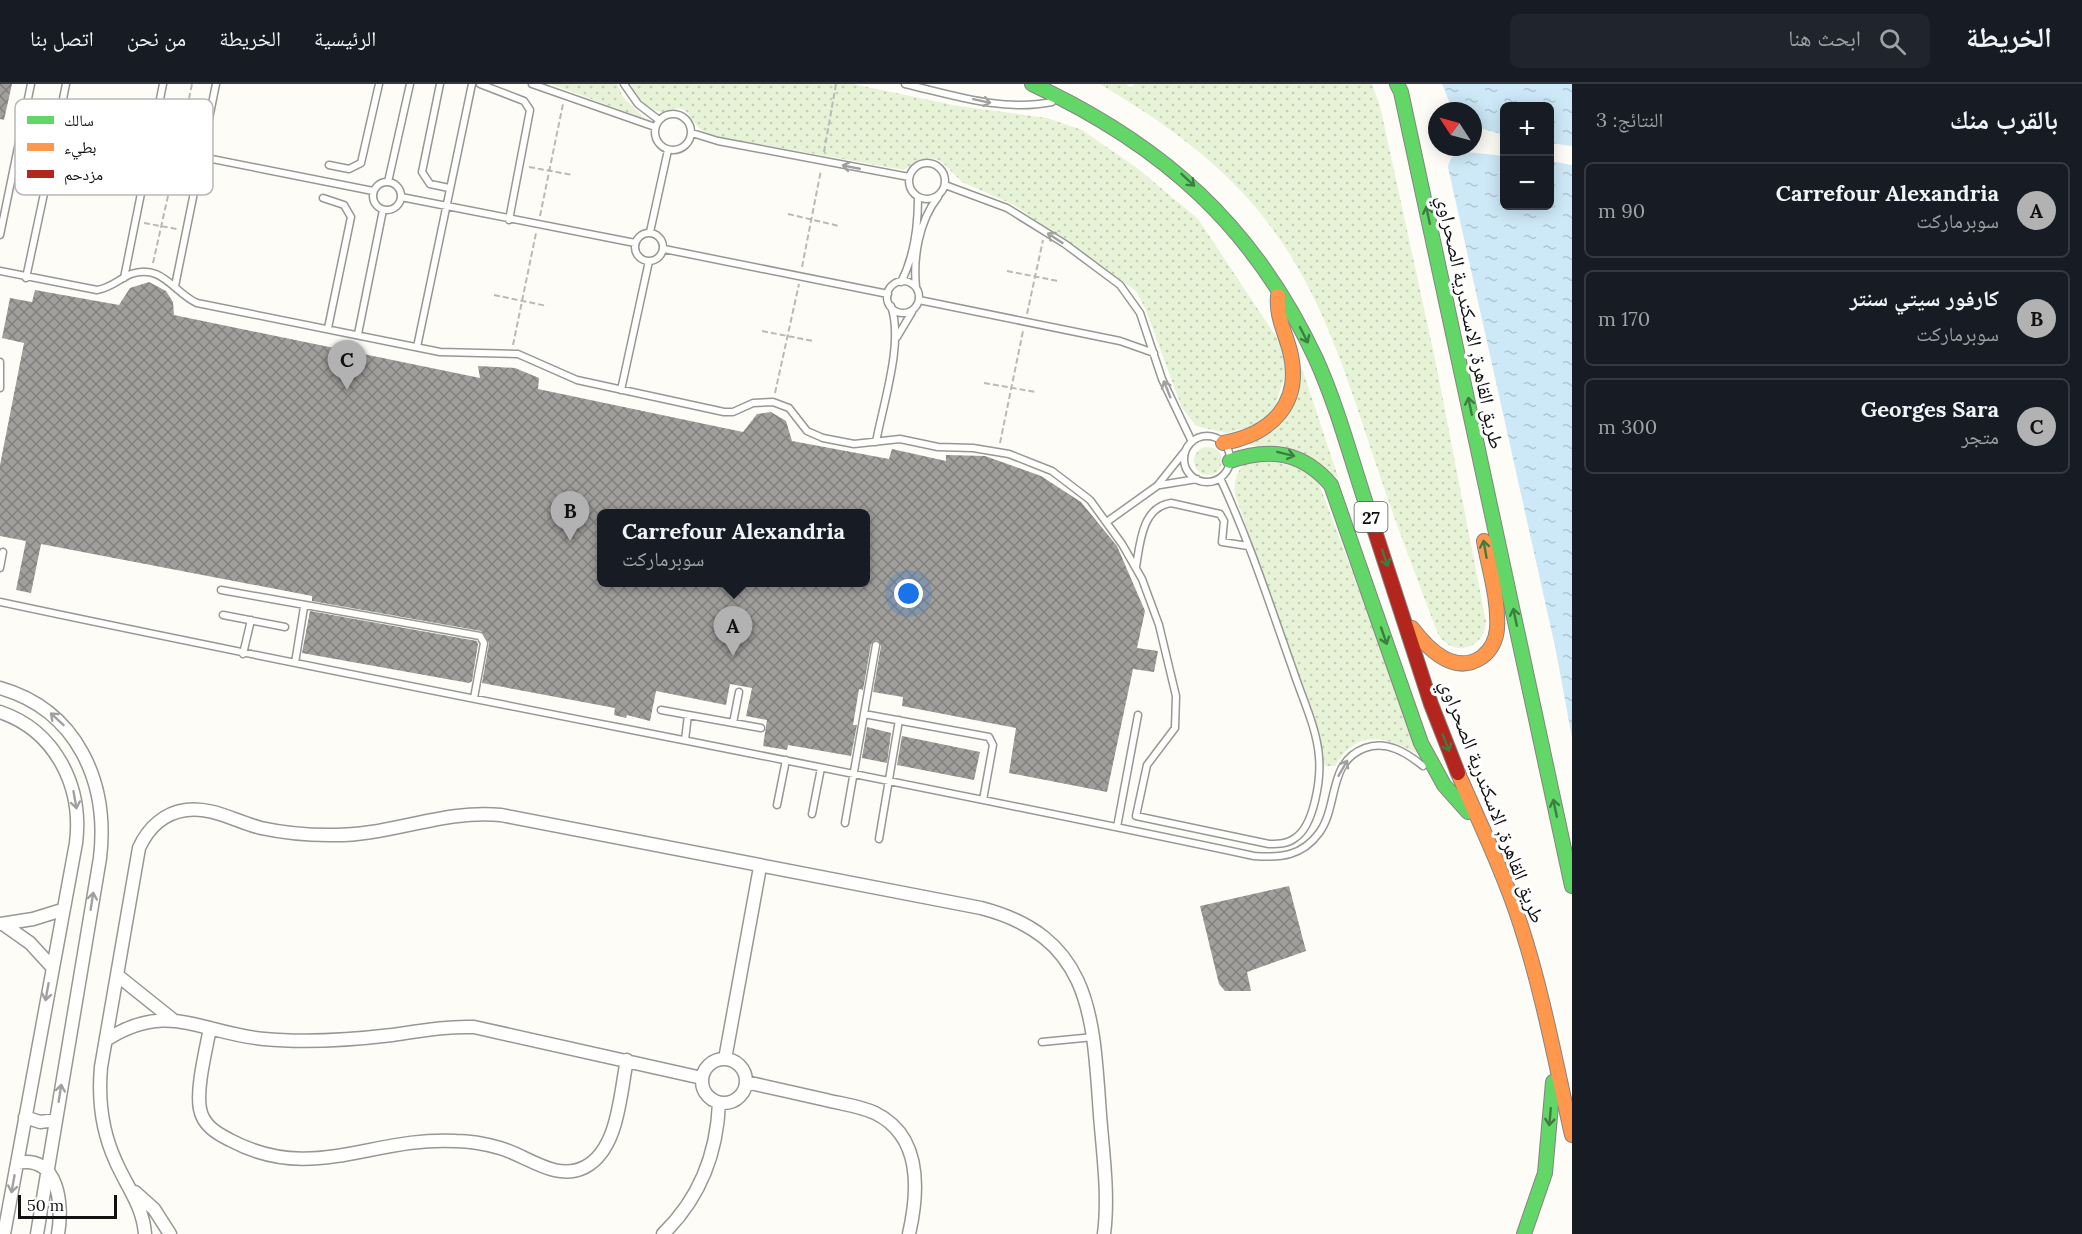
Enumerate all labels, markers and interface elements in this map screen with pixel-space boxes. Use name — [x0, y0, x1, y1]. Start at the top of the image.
search box — [1510, 14, 1930, 68]
text: الخريطة — [1966, 19, 2052, 55]
text: ابحث هنا — [1788, 24, 1861, 52]
text: اتصل بنا — [30, 25, 94, 52]
text: من نحن — [127, 25, 186, 52]
text: الخريطة — [219, 25, 281, 52]
text: الرئيسية — [314, 25, 376, 52]
icon: search — [1876, 25, 1909, 58]
one-way arrow — [972, 96, 992, 107]
legend — [15, 99, 213, 195]
north arrow — [1428, 102, 1482, 156]
map controls — [1500, 102, 1554, 210]
button: + — [1500, 102, 1554, 156]
text: بالقرب منك — [1950, 103, 2058, 136]
text: النتائج: 3 — [1596, 107, 1663, 132]
text: سالك — [64, 110, 94, 130]
text: بطيء — [64, 137, 96, 160]
button: − — [1500, 156, 1554, 210]
one-way arrow — [842, 161, 862, 172]
text: مزدحم — [64, 164, 103, 185]
one-way arrow — [1180, 173, 1195, 187]
text: Carrefour Alexandria — [1776, 179, 1999, 207]
street label: طريق القاهرة, الاسكندرية الصحراوي — [1428, 193, 1510, 452]
text: 90 m — [1598, 198, 1645, 223]
text: A — [2030, 198, 2043, 223]
one-way arrow — [1422, 206, 1433, 225]
text: سوبرماركت — [1916, 208, 1999, 233]
one-way arrow — [1048, 232, 1064, 244]
text: كارفور سيتي سنتر — [1850, 284, 1999, 312]
text: 170 m — [1598, 306, 1650, 331]
text: B — [2030, 306, 2043, 331]
text: سوبرماركت — [1916, 321, 1999, 346]
one-way arrow — [1299, 326, 1310, 344]
pin: C — [328, 340, 366, 390]
one-way arrow — [1161, 380, 1172, 399]
text: Georges Sara — [1861, 395, 1999, 423]
one-way arrow — [1463, 396, 1475, 415]
text: 300 m — [1598, 414, 1657, 439]
text: C — [2030, 414, 2043, 439]
text: متجر — [1961, 424, 1999, 449]
one-way arrow — [1276, 448, 1295, 460]
pin: B — [550, 492, 590, 541]
road number: 27 — [1354, 502, 1388, 532]
popup — [597, 509, 870, 587]
text: Carrefour Alexandria — [622, 517, 845, 545]
one-way arrow — [1479, 540, 1490, 560]
text: سوبرماركت — [622, 546, 705, 571]
one-way arrow — [1380, 548, 1391, 567]
your location — [894, 579, 923, 608]
pin: A — [714, 606, 752, 656]
one-way arrow — [1509, 608, 1520, 628]
one-way arrow — [1380, 626, 1391, 645]
street label: طريق القاهرة, الاسكندرية الصحراوي — [1431, 676, 1551, 928]
one-way arrow — [50, 712, 65, 727]
one-way arrow — [1441, 733, 1452, 752]
one-way arrow — [1337, 760, 1349, 777]
one-way arrow — [70, 790, 81, 809]
one-way arrow — [1549, 799, 1561, 818]
one-way arrow — [87, 892, 98, 911]
one-way arrow — [41, 982, 52, 1001]
one-way arrow — [55, 1084, 66, 1104]
one-way arrow — [1544, 1107, 1555, 1127]
one-way arrow — [7, 1174, 18, 1193]
scale bar — [18, 1192, 117, 1220]
text: 50 m — [27, 1195, 64, 1215]

